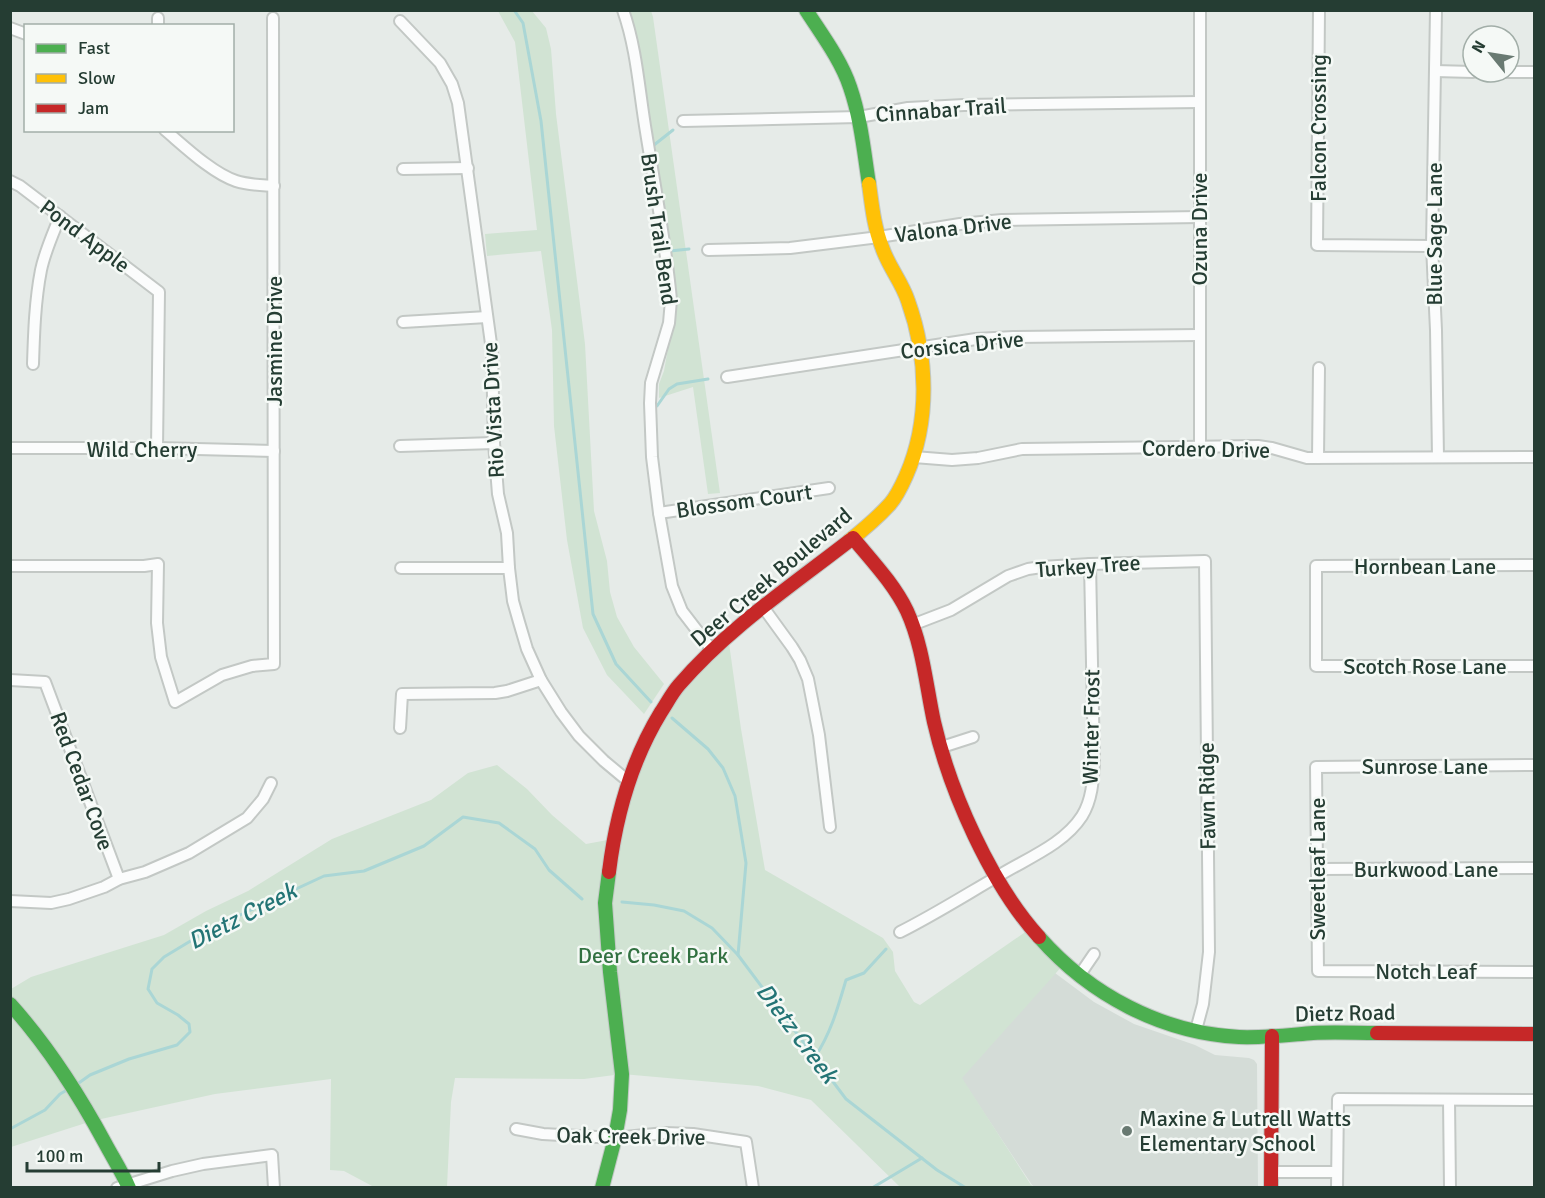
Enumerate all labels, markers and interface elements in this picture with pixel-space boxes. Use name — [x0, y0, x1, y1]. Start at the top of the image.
legend — [24, 24, 234, 132]
north arrow — [1461, 24, 1521, 84]
text: Fast — [78, 37, 110, 59]
text: N — [1467, 37, 1490, 57]
street label: Falcon Crossing — [1305, 54, 1332, 202]
text: Slow — [78, 67, 115, 89]
street label: Cinnabar Trail — [875, 92, 1007, 128]
text: Jam — [78, 97, 109, 119]
street label: Brush Trail Bend — [635, 151, 683, 307]
street label: Blue Sage Lane — [1421, 162, 1448, 306]
street label: Ozuna Drive — [1186, 172, 1213, 286]
street label: Pond Apple — [35, 193, 135, 279]
street label: Valona Drive — [893, 207, 1013, 249]
street label: Jasmine Drive — [261, 276, 288, 406]
street label: Corsica Drive — [899, 325, 1025, 365]
street label: Rio Vista Drive — [476, 341, 510, 479]
street label: Cordero Drive — [1142, 434, 1270, 464]
street label: Wild Cherry — [87, 436, 198, 463]
street label: Blossom Court — [674, 478, 814, 524]
street label: Deer Creek Boulevard — [685, 502, 857, 652]
street label: Turkey Tree — [1035, 549, 1141, 583]
street label: Hornbean Lane — [1354, 553, 1496, 580]
street label: Scotch Rose Lane — [1343, 653, 1507, 680]
street label: Winter Frost — [1076, 669, 1106, 785]
street label: Red Cedar Cove — [44, 708, 120, 854]
street label: Fawn Ridge — [1193, 742, 1221, 850]
street label: Sunrose Lane — [1362, 753, 1488, 780]
street label: Sweetleaf Lane — [1304, 797, 1331, 941]
street label: Burkwood Lane — [1354, 856, 1498, 883]
water label: Dietz Creek — [183, 875, 303, 956]
park label: Deer Creek Park — [578, 942, 728, 969]
street label: Notch Leaf — [1375, 958, 1478, 985]
water label: Dietz Creek — [750, 977, 846, 1091]
street label: Dietz Road — [1294, 999, 1396, 1027]
place label: Maxine & Lutrell Watts Elementary School — [1139, 1105, 1351, 1157]
street label: Oak Creek Drive — [556, 1121, 706, 1151]
marker: Maxine & Lutrell Watts Elementary School — [1120, 1124, 1134, 1138]
scale bar — [27, 1135, 159, 1173]
text: 100 m — [36, 1145, 83, 1167]

